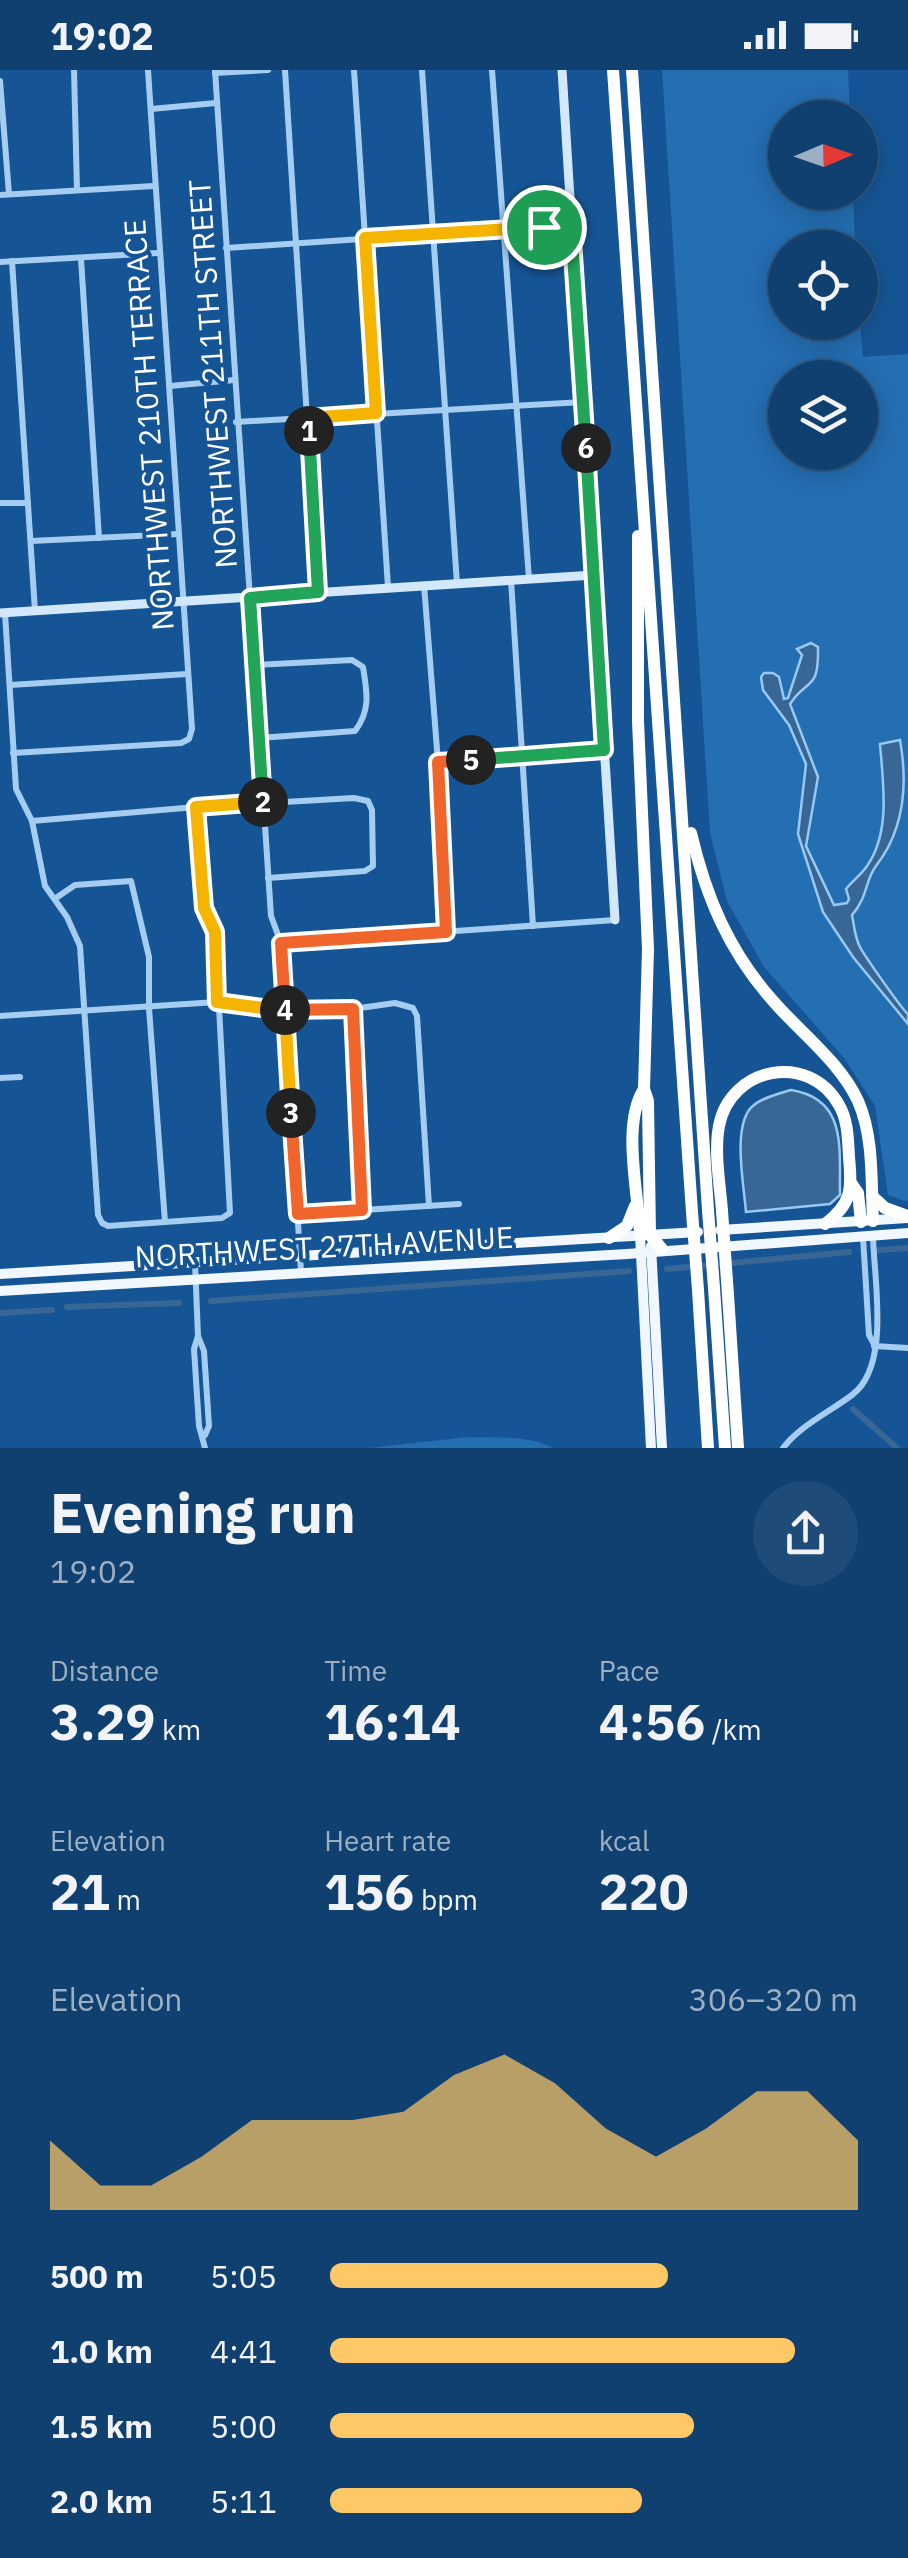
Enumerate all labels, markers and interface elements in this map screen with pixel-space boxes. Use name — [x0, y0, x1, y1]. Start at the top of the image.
text: 19:02 — [50, 11, 154, 60]
north arrow — [768, 100, 878, 210]
map controls — [768, 100, 878, 470]
street label: NORTHWEST 211TH STREET — [179, 178, 245, 570]
pin — [502, 185, 587, 270]
icon: arrive — [517, 200, 572, 255]
street label: NORTHWEST 210TH TERRACE — [114, 218, 182, 632]
button: locate — [768, 230, 878, 340]
button: layers — [768, 360, 878, 470]
pin: 1 — [284, 406, 334, 456]
text: 1 — [301, 412, 317, 449]
pin: 6 — [561, 423, 611, 473]
text: 6 — [578, 429, 594, 466]
pin: 5 — [446, 735, 496, 785]
text: 5 — [463, 741, 479, 778]
pin: 2 — [238, 777, 288, 827]
text: 2 — [255, 783, 271, 820]
pin: 4 — [260, 985, 310, 1035]
text: 4 — [277, 991, 293, 1028]
pin: 3 — [266, 1088, 316, 1138]
text: 3 — [283, 1094, 299, 1131]
street label: NORTHWEST 27TH AVENUE — [134, 1217, 514, 1275]
text: Evening run — [50, 1477, 356, 1548]
button: share — [753, 1481, 858, 1586]
text: 19:02 — [50, 1550, 136, 1592]
text: Distance — [50, 1652, 159, 1689]
text: Time — [324, 1652, 387, 1689]
text: Pace — [599, 1652, 660, 1689]
text: 3.29 — [50, 1689, 156, 1754]
text: 16:14 — [324, 1689, 461, 1754]
text: 4:56 — [599, 1689, 705, 1754]
text: km — [156, 1711, 201, 1748]
text: /km — [705, 1711, 762, 1748]
text: Elevation — [50, 1822, 166, 1859]
text: Heart rate — [324, 1822, 451, 1859]
text: kcal — [599, 1822, 650, 1859]
text: 21 — [50, 1859, 110, 1924]
text: 156 — [324, 1859, 414, 1924]
text: 220 — [599, 1859, 689, 1924]
text: m — [110, 1881, 141, 1918]
text: bpm — [414, 1881, 478, 1918]
text: Elevation — [50, 1978, 183, 2020]
text: 306–320 m — [688, 1978, 858, 2020]
text: 500 m — [50, 2255, 144, 2297]
text: 5:05 — [210, 2255, 277, 2297]
text: 1.0 km — [50, 2330, 153, 2372]
text: 4:41 — [210, 2330, 277, 2372]
text: 1.5 km — [50, 2405, 153, 2447]
text: 5:00 — [210, 2405, 277, 2447]
text: 2.0 km — [50, 2480, 153, 2522]
text: 5:11 — [210, 2480, 277, 2522]

